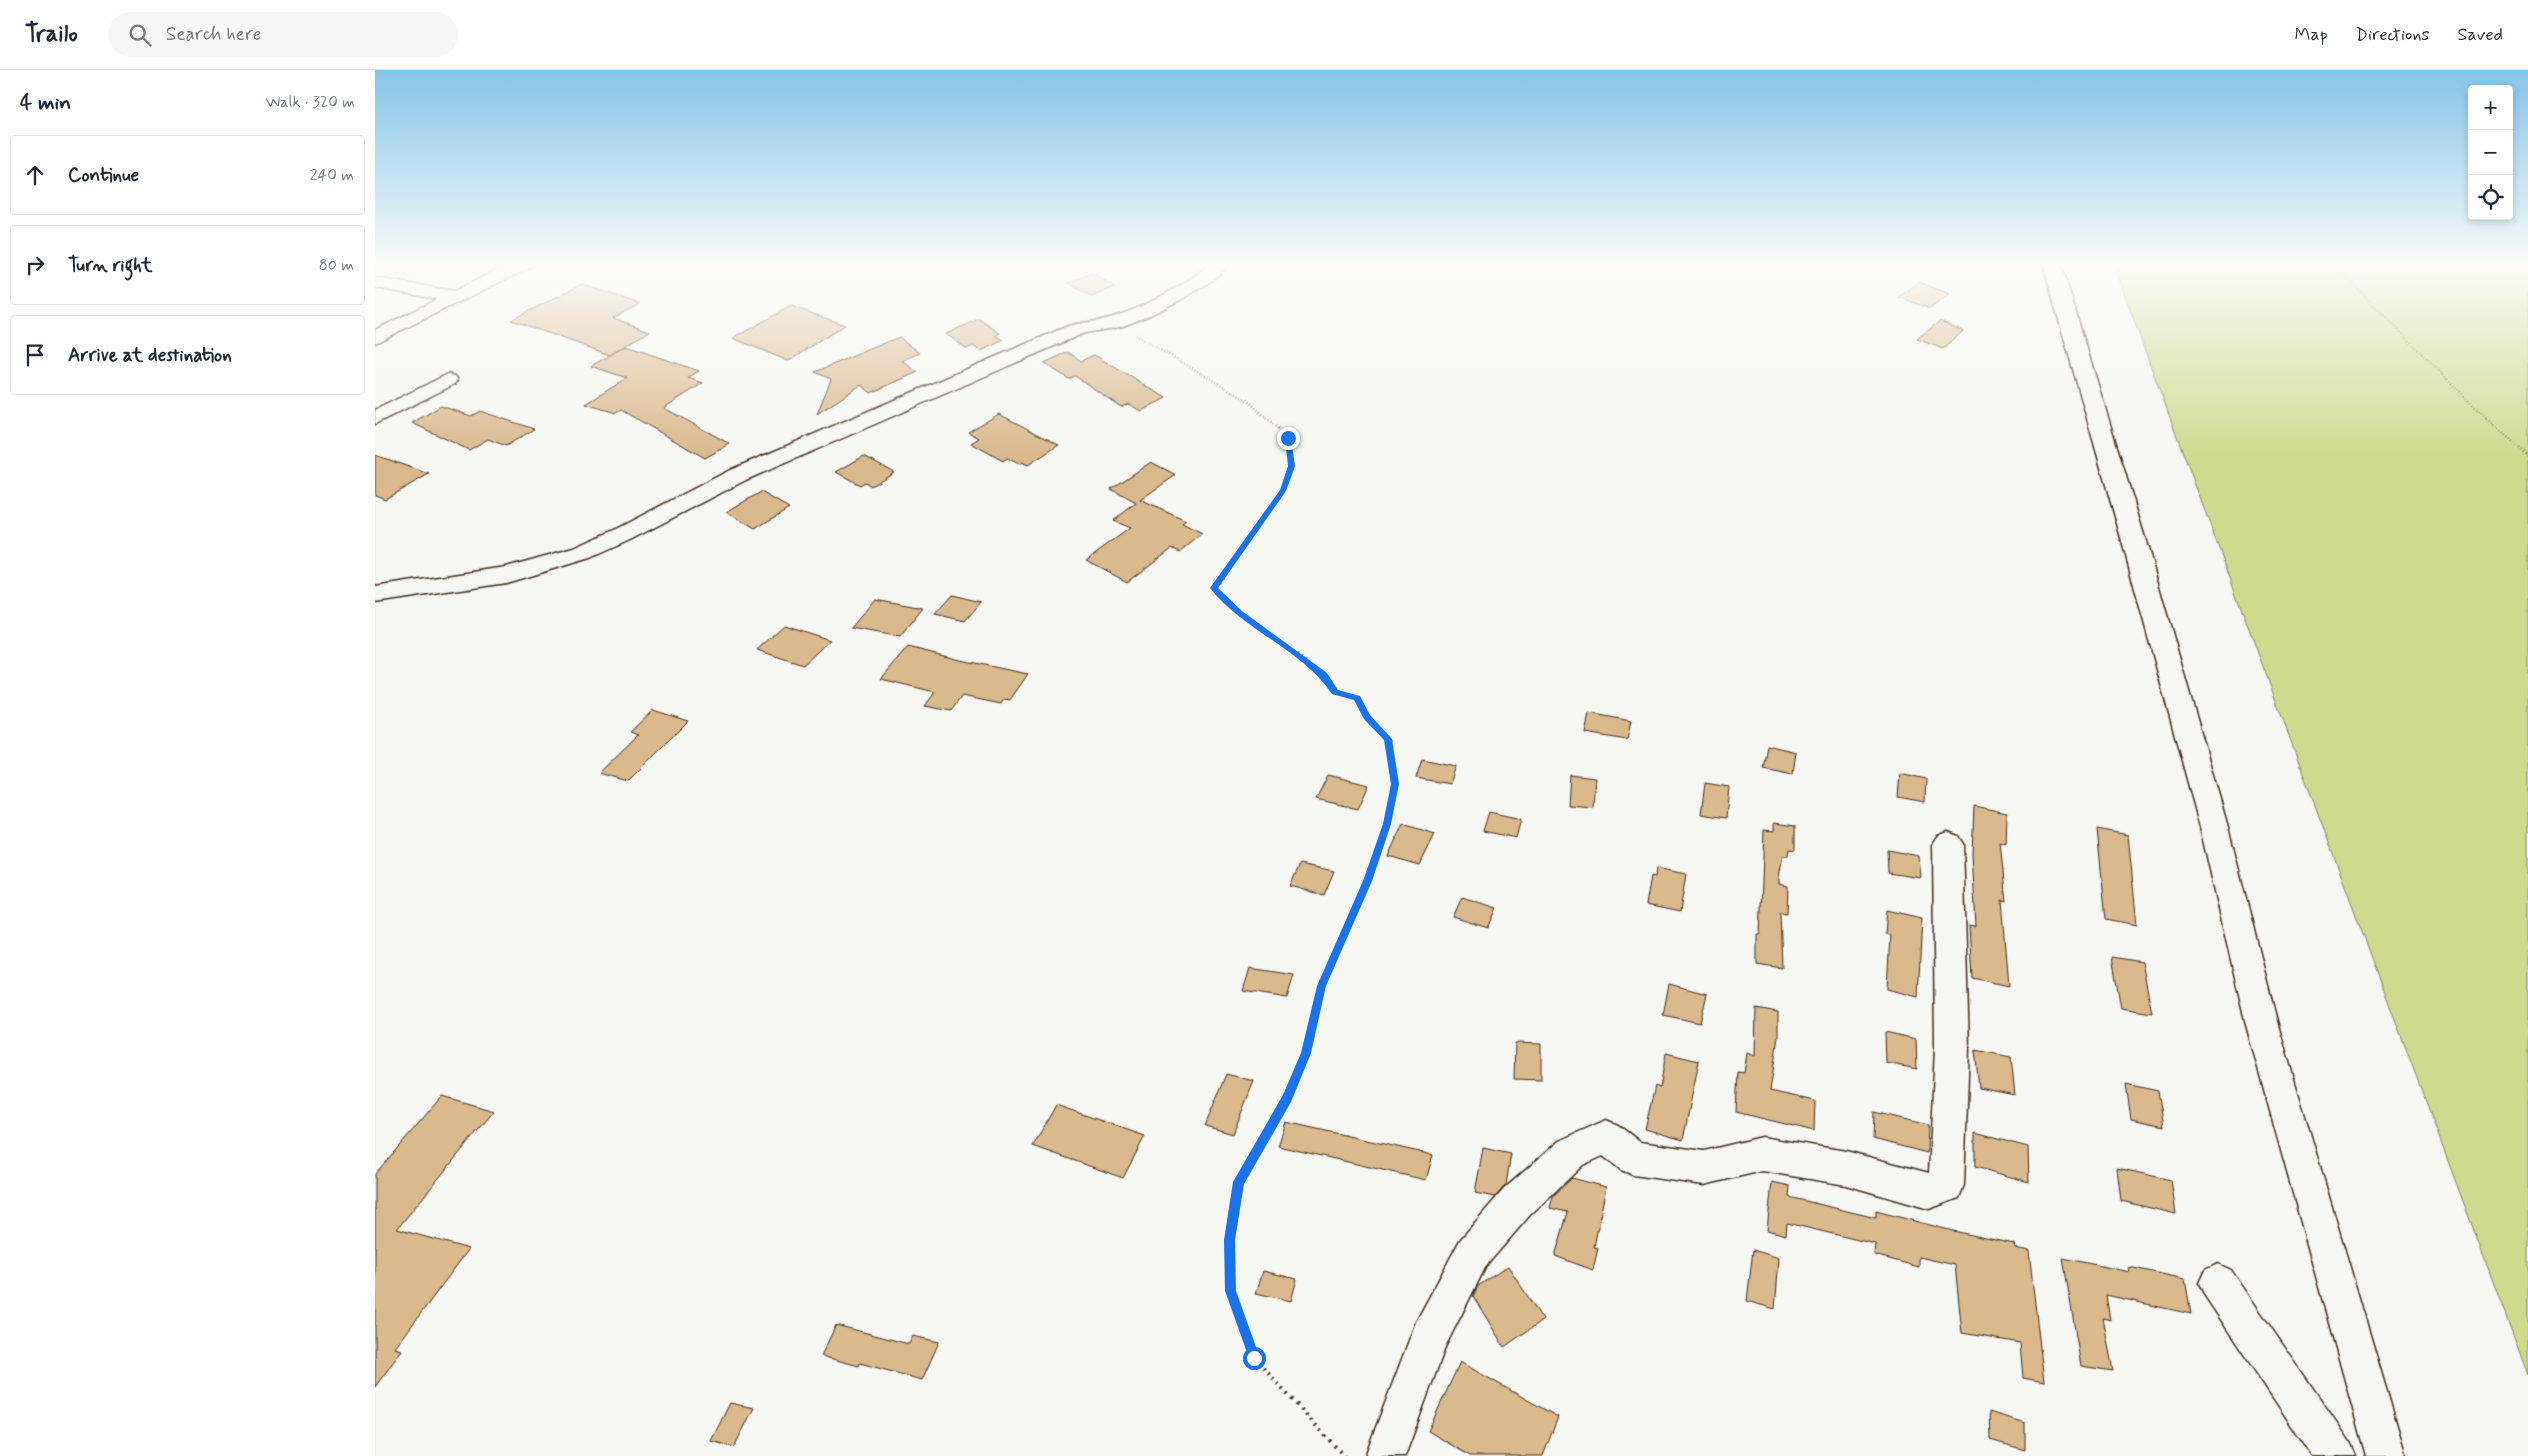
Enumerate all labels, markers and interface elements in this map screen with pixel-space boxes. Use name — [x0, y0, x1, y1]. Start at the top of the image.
search box — [108, 12, 458, 57]
text: Trailo — [25, 19, 78, 50]
icon: search — [126, 21, 154, 49]
text: Search here — [166, 22, 261, 47]
text: Map — [2295, 23, 2328, 47]
text: Directions — [2356, 23, 2430, 47]
text: Saved — [2458, 23, 2503, 47]
map controls — [2468, 85, 2513, 220]
button: + — [2468, 85, 2513, 130]
text: 4 min — [20, 89, 71, 117]
text: Walk · 320 m — [266, 92, 355, 113]
button: − — [2468, 130, 2513, 175]
icon: ahead — [21, 161, 49, 189]
text: Continue — [68, 163, 139, 188]
text: 240 m — [310, 165, 354, 186]
button: locate — [2468, 175, 2513, 220]
icon: right — [21, 251, 49, 279]
text: Turn right — [68, 253, 152, 278]
text: 80 m — [319, 255, 354, 276]
icon: arrive — [21, 341, 49, 369]
text: Arrive at destination — [68, 343, 232, 368]
route end — [1277, 427, 1300, 450]
route start — [1243, 1347, 1266, 1370]

